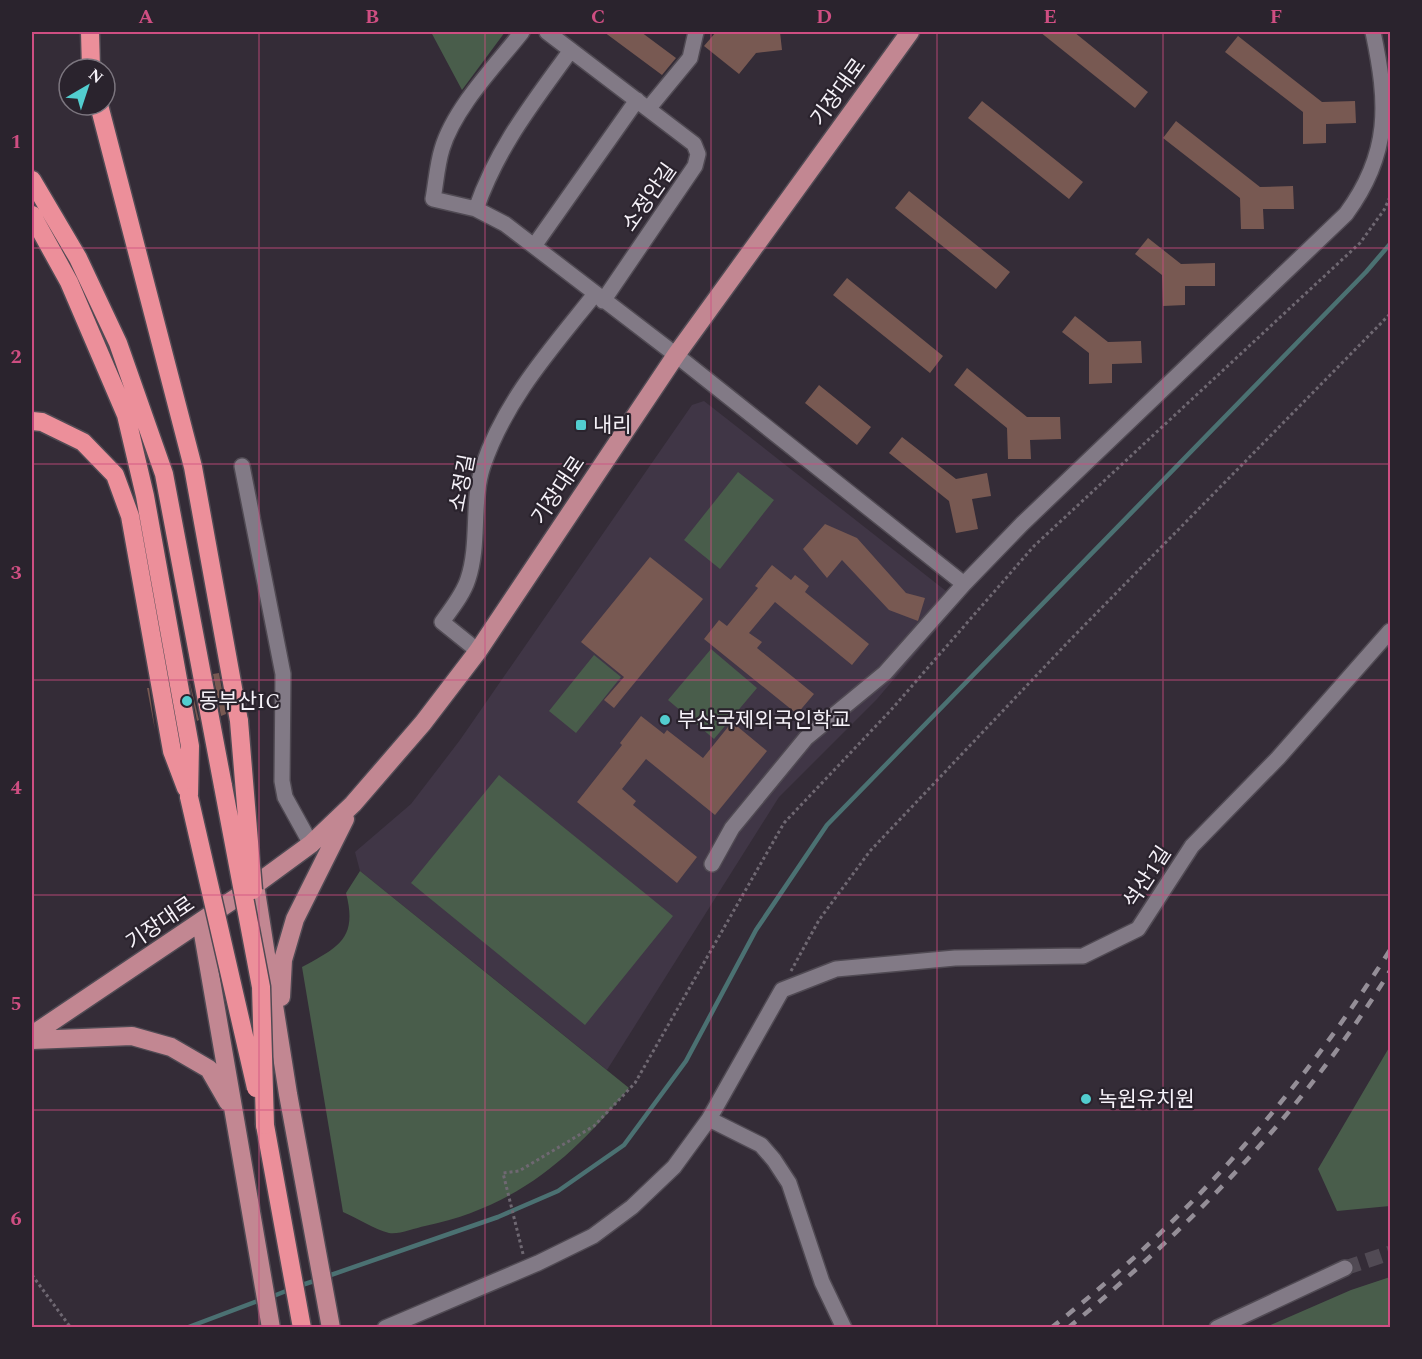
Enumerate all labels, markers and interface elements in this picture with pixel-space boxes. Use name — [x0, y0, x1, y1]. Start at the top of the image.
text: A — [138, 2, 154, 32]
text: B — [365, 2, 379, 32]
text: C — [591, 2, 605, 32]
text: D — [816, 2, 832, 32]
text: E — [1043, 2, 1057, 32]
text: F — [1270, 2, 1282, 32]
street label: 기장대로 — [803, 52, 874, 133]
north arrow — [57, 57, 117, 117]
text: N — [83, 63, 108, 90]
text: 1 — [10, 127, 22, 157]
street label: 소정안길 — [615, 157, 685, 238]
text: 2 — [10, 342, 22, 372]
place label: 내리 — [593, 410, 632, 442]
marker: 내리 — [574, 418, 588, 432]
street label: 기장대로 — [524, 450, 594, 532]
street label: 소정길 — [442, 452, 484, 515]
text: 3 — [10, 558, 22, 588]
place label: 동부산IC — [199, 686, 280, 718]
marker: 동부산IC — [180, 694, 194, 708]
place label: 부산국제외국인학교 — [677, 705, 851, 737]
marker: 부산국제외국인학교 — [658, 713, 672, 727]
text: 4 — [10, 773, 22, 803]
street label: 석산1길 — [1116, 840, 1180, 915]
street label: 기장대로 — [120, 889, 202, 959]
text: 5 — [10, 989, 22, 1019]
place label: 녹원유치원 — [1098, 1084, 1195, 1116]
marker: 녹원유치원 — [1079, 1092, 1093, 1106]
text: 6 — [10, 1204, 22, 1234]

